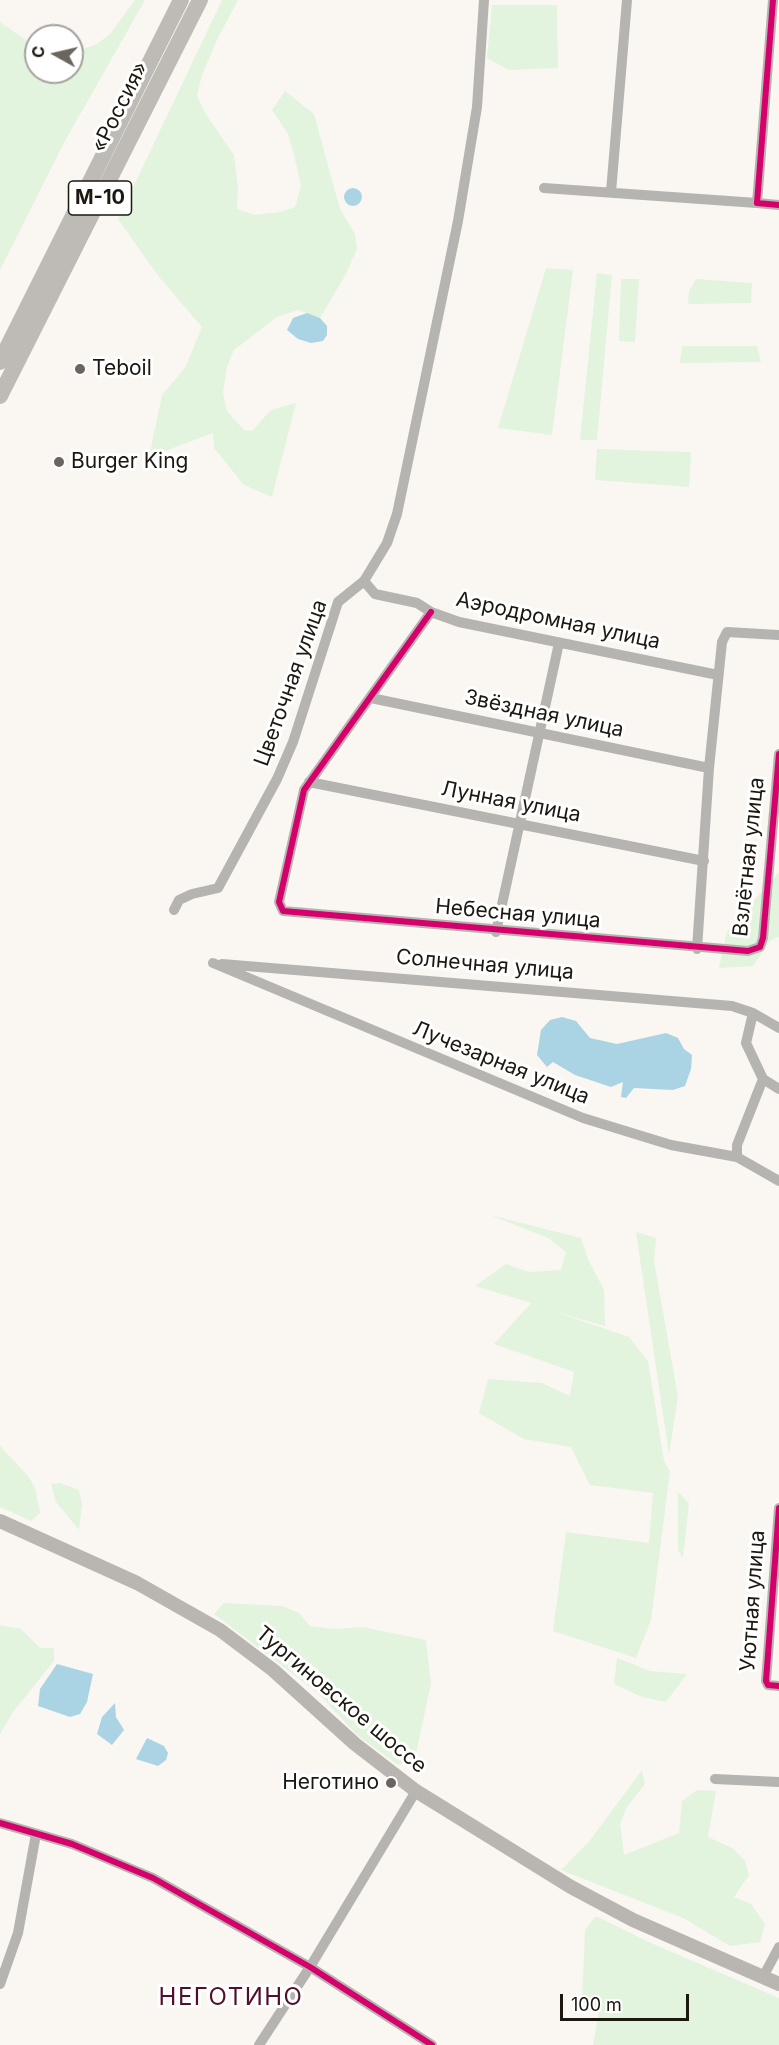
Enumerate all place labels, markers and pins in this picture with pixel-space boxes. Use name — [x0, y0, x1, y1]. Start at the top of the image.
place label: Teboil — [92, 356, 152, 382]
marker: Teboil — [73, 362, 87, 376]
place label: Burger King — [71, 449, 188, 475]
marker: Burger King — [52, 455, 66, 469]
place label: Неготино — [282, 1770, 379, 1796]
marker: Неготино — [384, 1776, 398, 1790]

